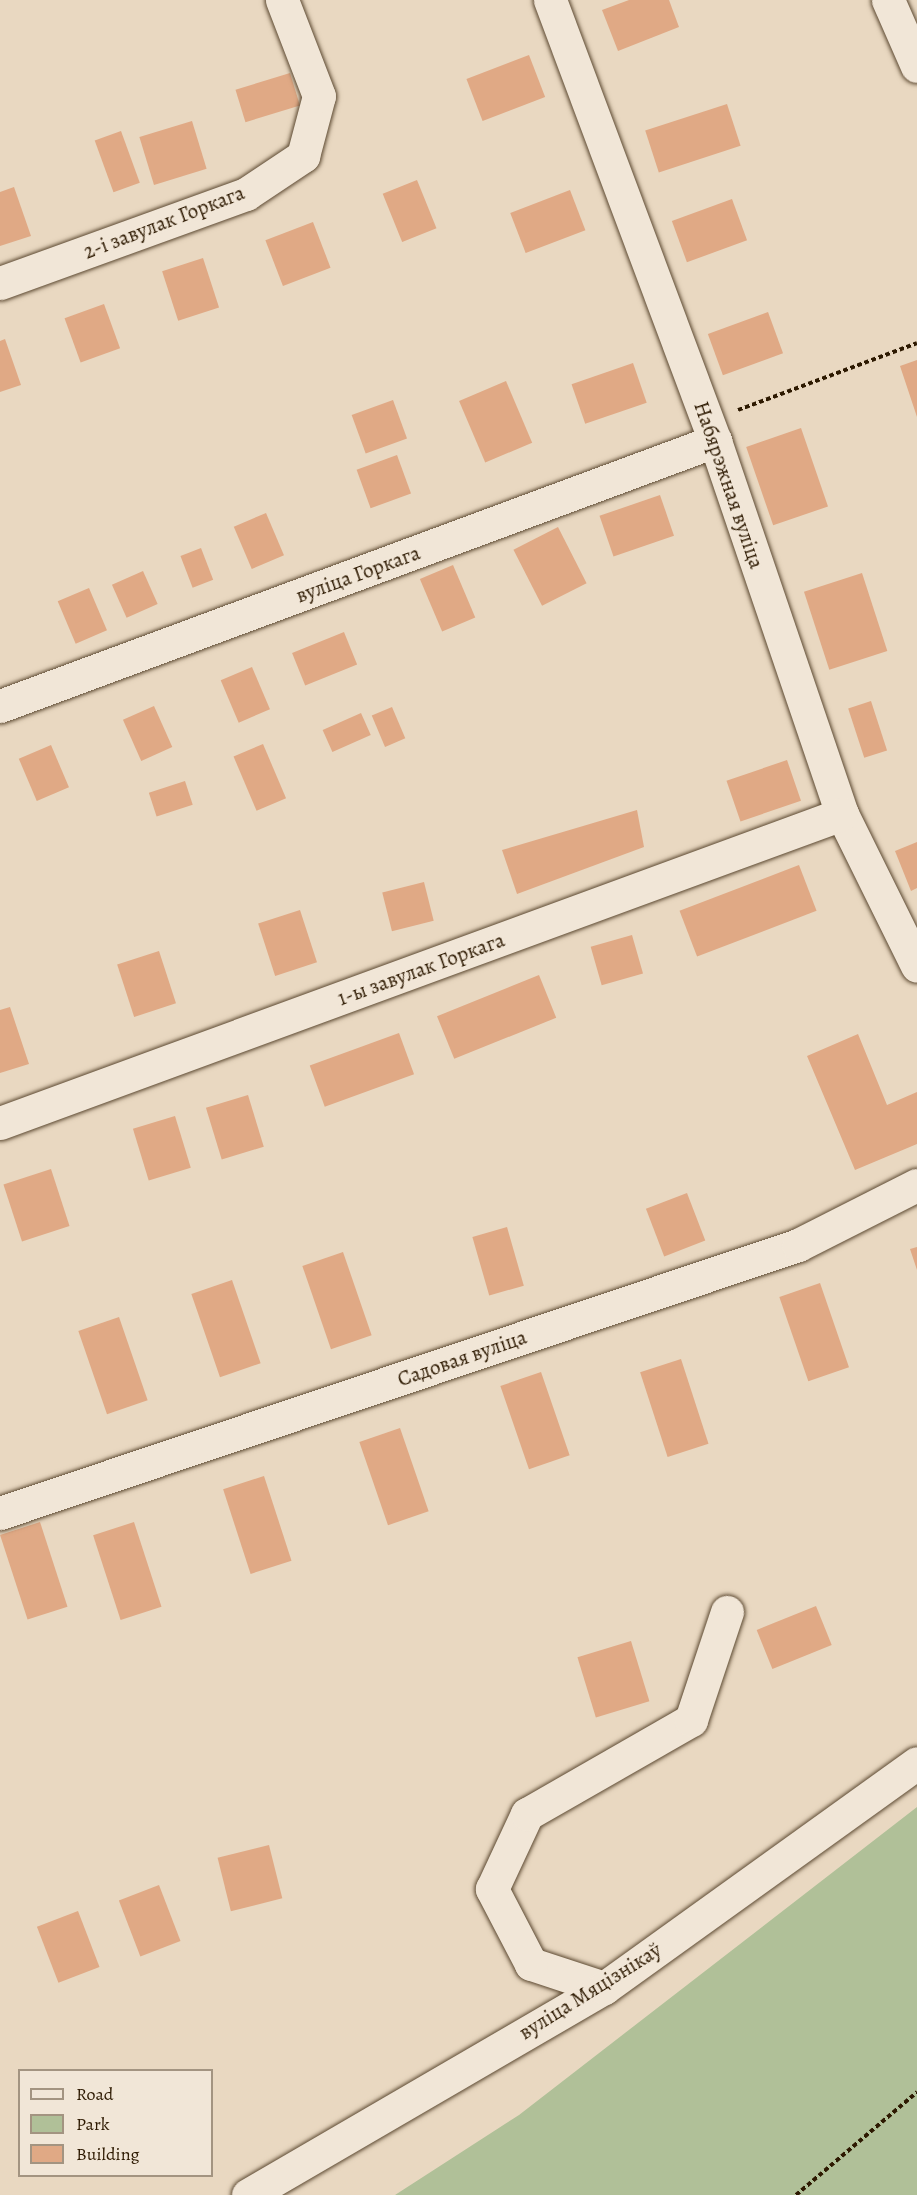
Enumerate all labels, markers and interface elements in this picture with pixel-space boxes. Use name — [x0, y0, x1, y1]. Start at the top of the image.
street label: 2-і завулак Горкага — [80, 180, 248, 264]
street label: Набярэжная вуліца — [689, 398, 769, 572]
street label: вуліца Горкага — [292, 540, 424, 608]
street label: 1-ы завулак Горкага — [334, 927, 508, 1011]
street label: Садовая вуліца — [394, 1324, 530, 1392]
street label: вуліца Мяцізнікаў — [514, 1937, 666, 2045]
legend — [18, 2069, 213, 2177]
text: Road — [76, 2082, 113, 2106]
text: Park — [76, 2112, 110, 2136]
text: Building — [76, 2142, 140, 2166]

